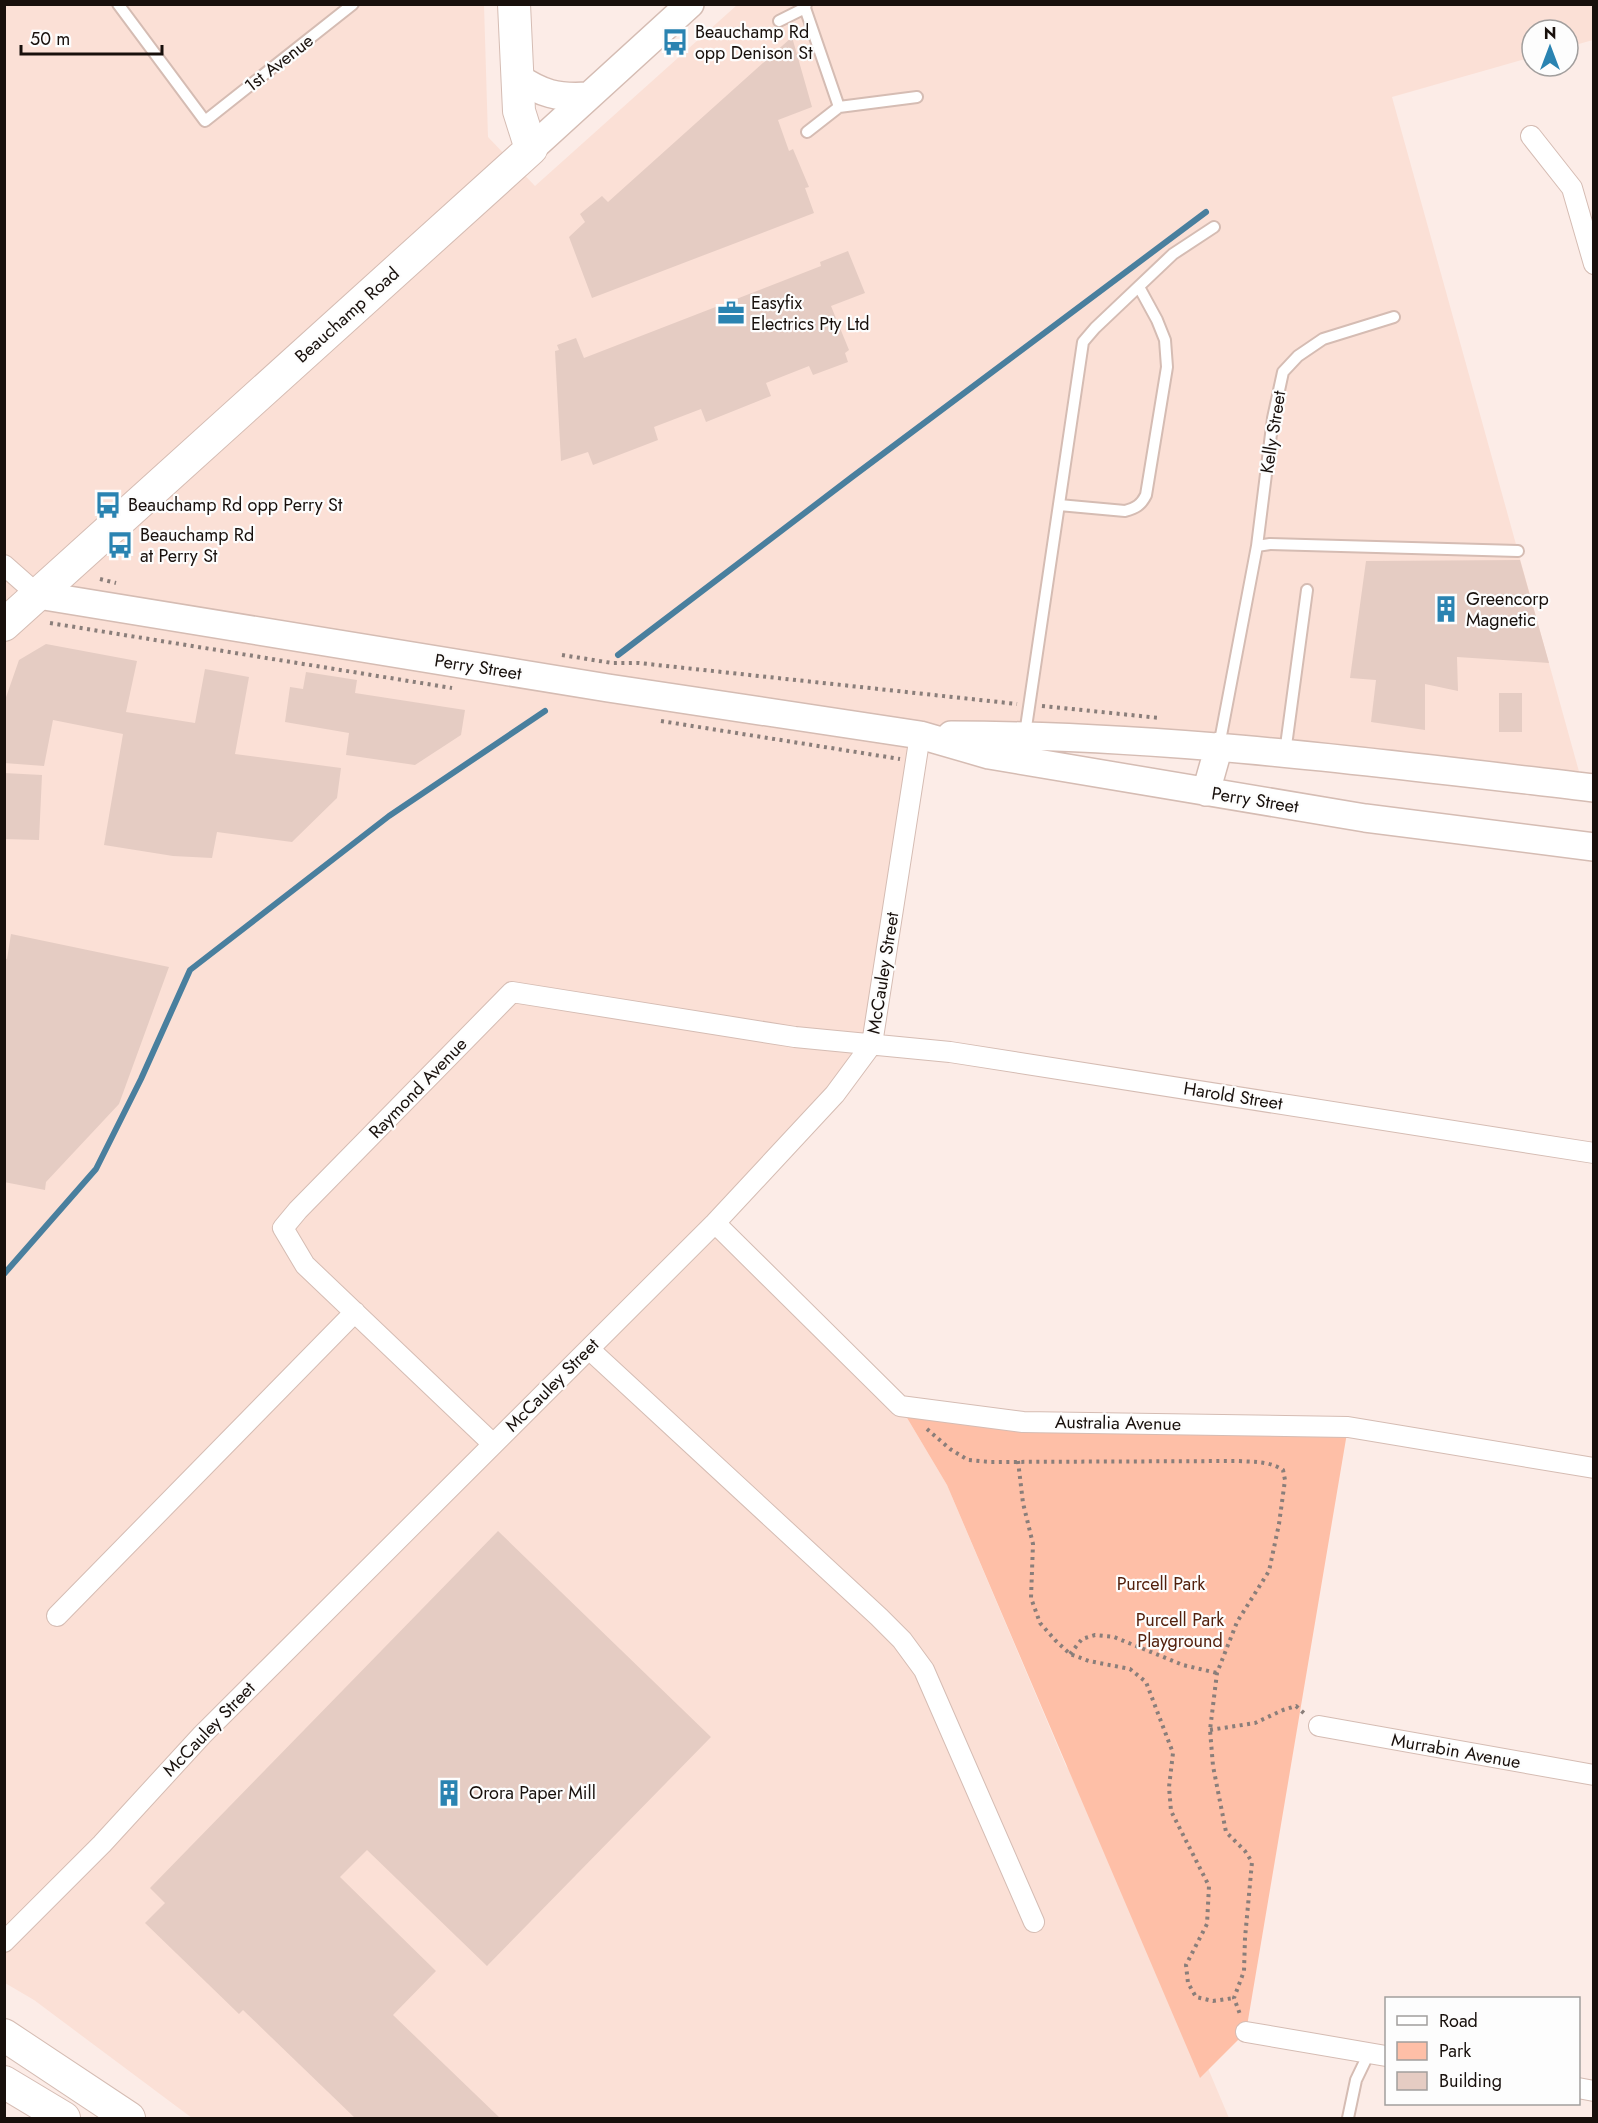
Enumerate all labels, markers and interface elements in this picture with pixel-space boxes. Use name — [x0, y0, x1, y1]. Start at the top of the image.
scale bar — [21, 18, 162, 56]
north arrow — [1520, 18, 1580, 78]
place label: Beauchamp Rd opp Denison St — [695, 19, 813, 66]
text: N — [1544, 22, 1556, 45]
text: 50 m — [30, 26, 70, 52]
bus stop icon: Beauchamp Rd opp Denison St — [660, 27, 690, 57]
street label: 1st Avenue — [239, 28, 319, 98]
street label: Beauchamp Road — [289, 261, 405, 369]
place label: Easyfix Electrics Pty Ltd — [751, 290, 870, 337]
office icon: Easyfix Electrics Pty Ltd — [716, 298, 746, 328]
street label: Kelly Street — [1254, 388, 1292, 475]
bus stop icon: Beauchamp Rd opp Perry St — [93, 490, 123, 520]
place label: Beauchamp Rd opp Perry St — [128, 492, 343, 518]
place label: Beauchamp Rd at Perry St — [140, 522, 254, 569]
bus stop icon: Beauchamp Rd at Perry St — [105, 530, 135, 560]
place label: Greencorp Magnetic — [1466, 586, 1549, 633]
building icon: Greencorp Magnetic — [1431, 594, 1461, 624]
street label: Perry Street — [433, 647, 524, 687]
street label: Perry Street — [1210, 780, 1301, 820]
street label: McCauley Street — [861, 910, 906, 1036]
street label: Raymond Avenue — [363, 1032, 473, 1144]
street label: Harold Street — [1182, 1075, 1285, 1117]
street label: McCauley Street — [499, 1332, 605, 1438]
street label: Australia Avenue — [1055, 1409, 1181, 1437]
park label: Purcell Park — [1117, 1571, 1205, 1597]
park label: Purcell Park Playground — [1136, 1607, 1224, 1654]
street label: McCauley Street — [157, 1675, 262, 1782]
street label: Murrabin Avenue — [1389, 1727, 1523, 1775]
building icon: Orora Paper Mill — [434, 1778, 464, 1808]
place label: Orora Paper Mill — [469, 1780, 596, 1806]
legend — [1385, 1997, 1580, 2105]
text: Road — [1439, 2008, 1478, 2034]
text: Park — [1439, 2038, 1471, 2064]
text: Building — [1439, 2068, 1502, 2094]

